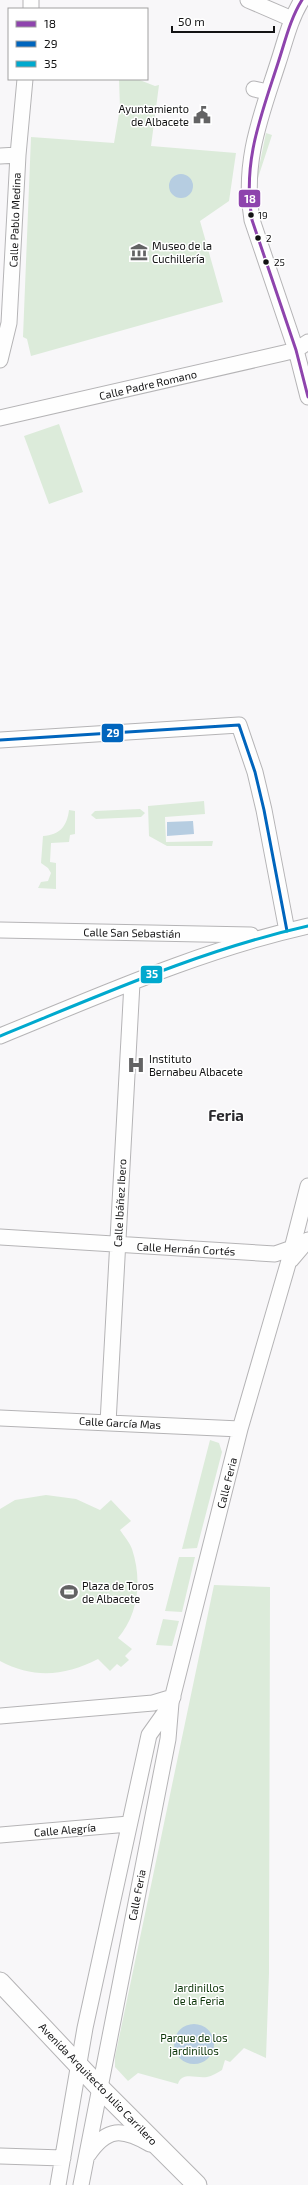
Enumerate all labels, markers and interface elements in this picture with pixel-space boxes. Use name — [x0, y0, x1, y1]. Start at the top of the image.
legend — [8, 8, 148, 80]
scale bar — [172, 8, 274, 34]
text: 50 m — [178, 14, 205, 28]
text: 18 — [44, 16, 56, 30]
text: 29 — [44, 36, 58, 50]
text: 35 — [44, 56, 57, 70]
place label: Ayuntamiento de Albacete — [119, 102, 189, 128]
public building icon: Ayuntamiento de Albacete — [192, 105, 212, 125]
street label: Calle Pablo Medina — [6, 172, 23, 268]
line badge: 18 — [238, 189, 261, 208]
text: 18 — [244, 192, 256, 205]
place label: 19 — [258, 209, 268, 221]
marker: 19 — [246, 210, 256, 220]
place label: 2 — [266, 232, 272, 244]
marker: 2 — [253, 233, 263, 243]
place label: Museo de la Cuchillería — [152, 239, 212, 265]
museum icon: Museo de la Cuchillería — [129, 242, 149, 262]
place label: 25 — [274, 256, 285, 268]
marker: 25 — [261, 257, 271, 267]
street label: Calle Padre Romano — [98, 367, 198, 402]
line badge: 29 — [101, 723, 124, 743]
text: 29 — [107, 726, 119, 739]
street label: Calle San Sebastián — [83, 925, 181, 940]
line badge: 35 — [140, 965, 163, 984]
text: 35 — [146, 967, 158, 980]
place label: Instituto Bernabeu Albacete — [149, 1052, 243, 1078]
hospital icon: Instituto Bernabeu Albacete — [126, 1055, 146, 1075]
district label: Feria — [208, 1106, 244, 1124]
street label: Calle Ibáñez Ibero — [111, 1159, 128, 1247]
street label: Calle Hernán Cortés — [136, 1239, 236, 1258]
street label: Calle García Mas — [79, 1414, 162, 1431]
street label: Calle Feria — [214, 1456, 239, 1510]
place label: Plaza de Toros de Albacete — [82, 1579, 154, 1605]
sports icon: Plaza de Toros de Albacete — [59, 1582, 79, 1602]
street label: Calle Alegría — [33, 1820, 97, 1839]
street label: Calle Feria — [125, 1868, 148, 1922]
park label: Jardinillos de la Feria — [173, 1981, 225, 2007]
street label: Avenida Arquitecto Julio Carrilero — [36, 2020, 160, 2147]
park label: Parque de los jardinillos — [160, 2031, 228, 2058]

